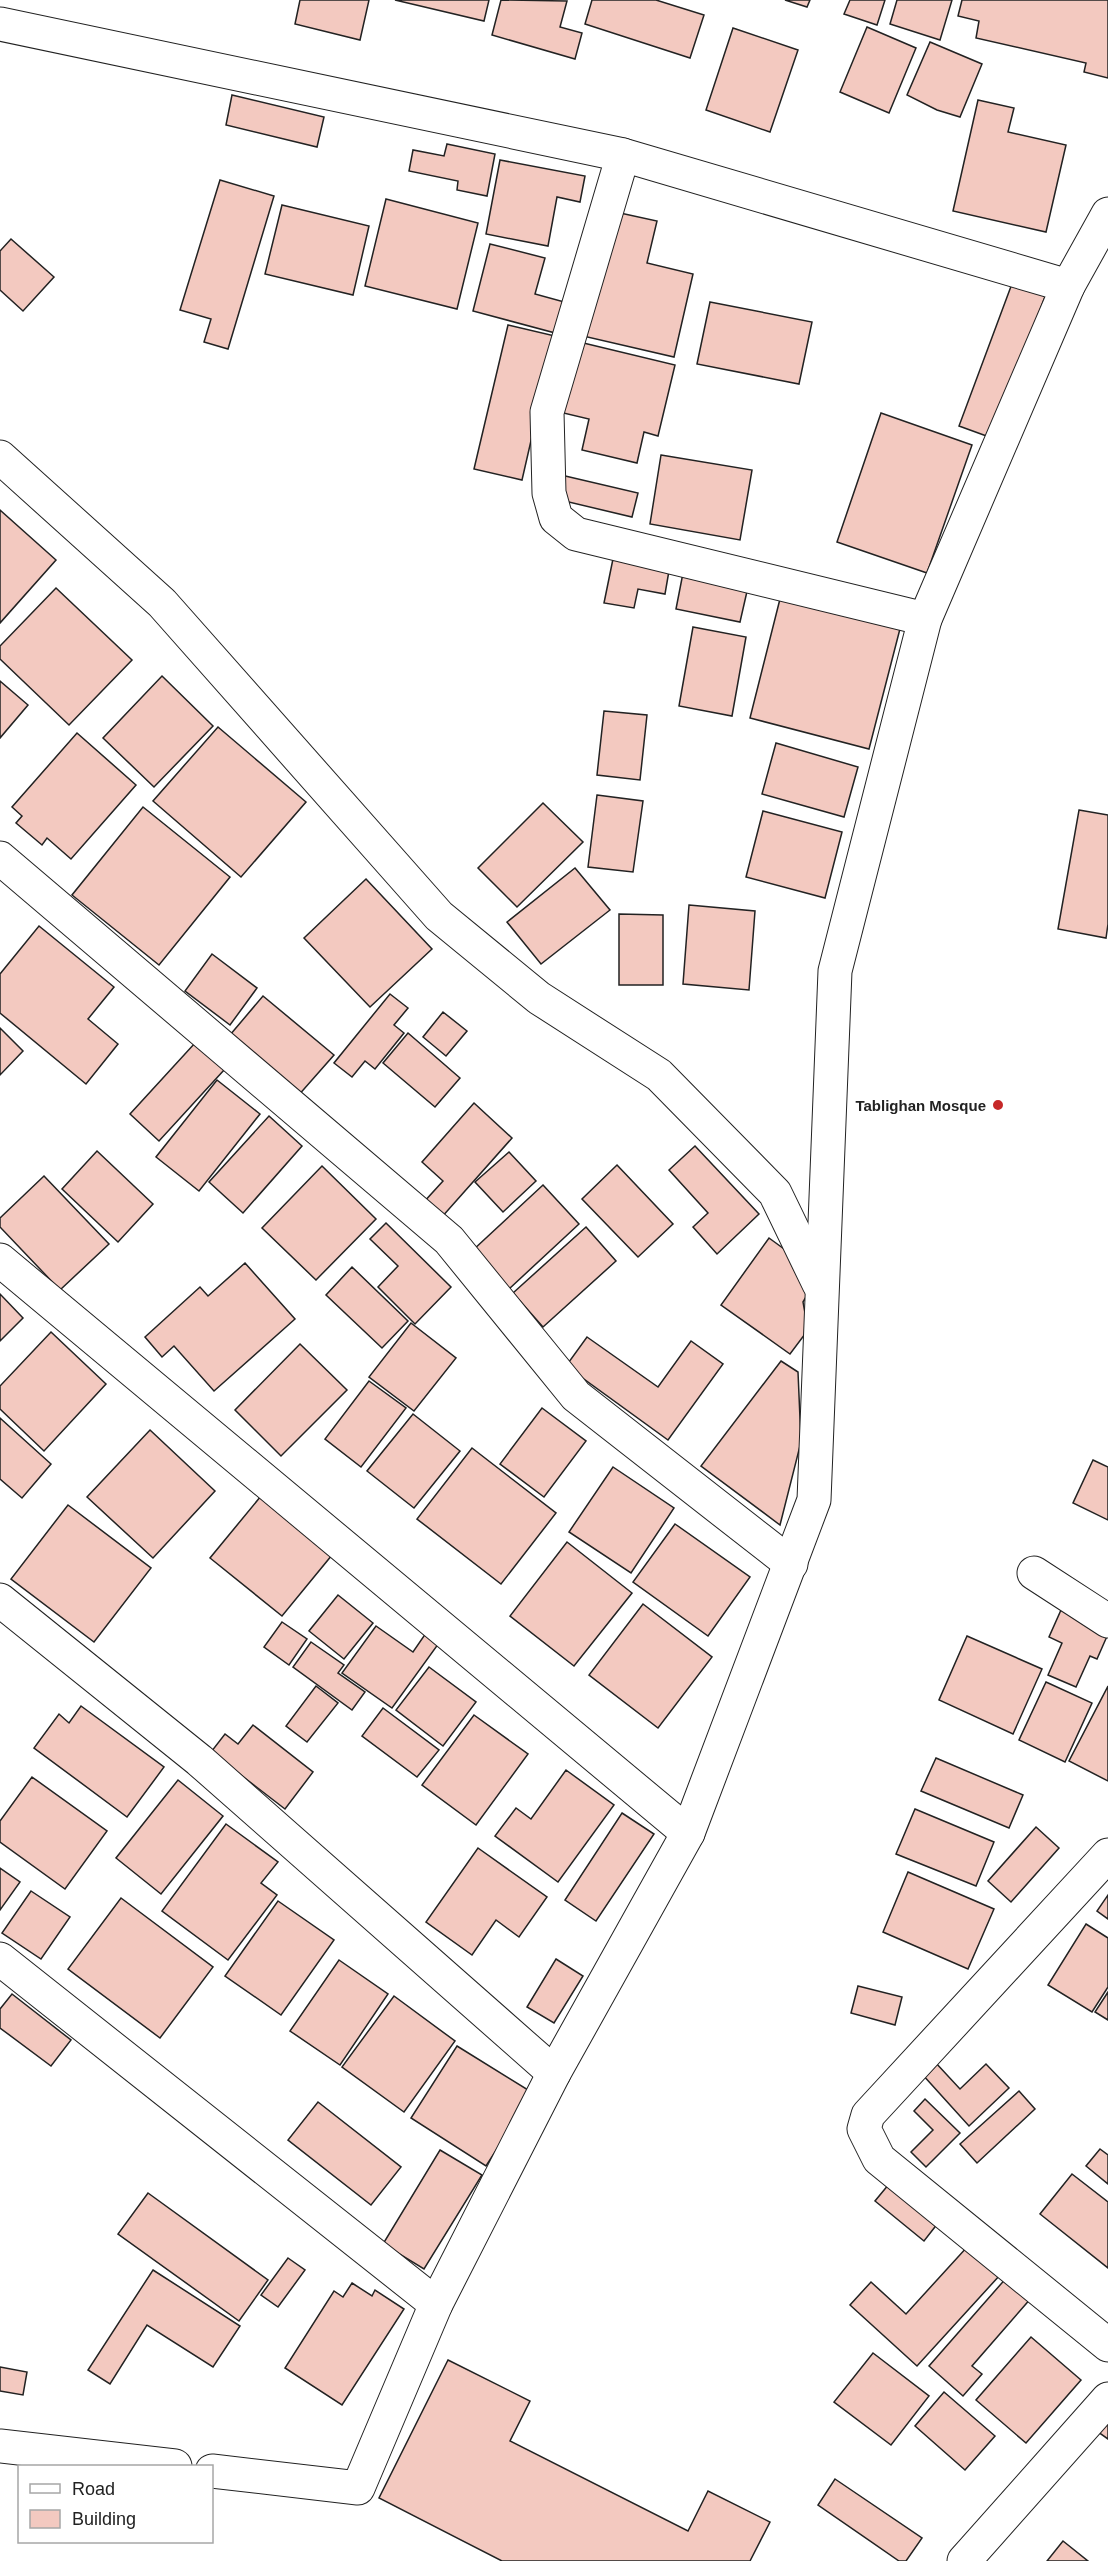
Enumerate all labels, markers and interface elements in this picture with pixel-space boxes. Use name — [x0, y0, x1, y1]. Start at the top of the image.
place label: Tablighan Mosque — [855, 1097, 986, 1114]
marker: Tablighan Mosque — [991, 1098, 1005, 1112]
legend — [18, 2465, 213, 2543]
text: Road — [72, 2479, 115, 2499]
text: Building — [72, 2509, 136, 2529]

